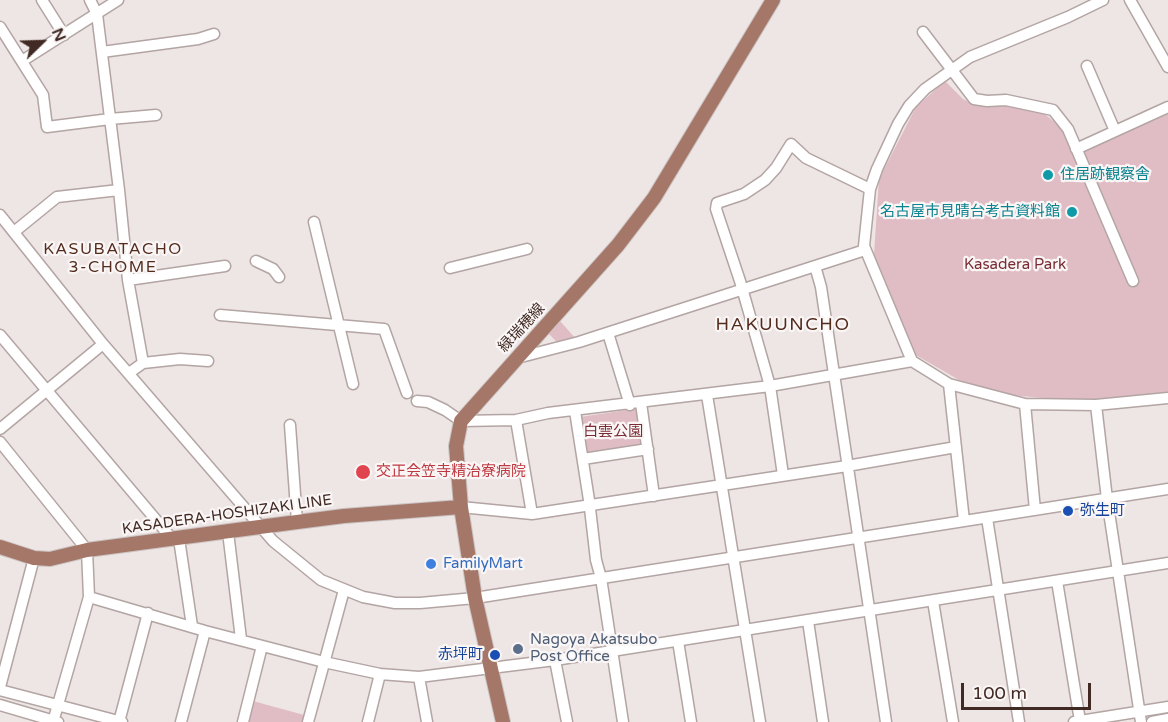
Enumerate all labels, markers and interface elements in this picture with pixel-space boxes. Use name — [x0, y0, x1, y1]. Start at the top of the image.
north arrow — [12, 12, 72, 72]
text: N — [47, 25, 70, 45]
place label: 住居跡観察舎 — [1060, 166, 1150, 184]
marker: 住居跡観察舎 — [1041, 168, 1055, 182]
place label: 名古屋市見晴台考古資料館 — [880, 203, 1060, 221]
marker: 名古屋市見晴台考古資料館 — [1065, 205, 1079, 219]
district label: KASUBATACHO 3-CHOME — [43, 240, 183, 278]
park label: Kasadera Park — [964, 256, 1066, 274]
street label: 緑瑞穂線 — [495, 300, 549, 356]
district label: HAKUUNCHO — [715, 314, 851, 336]
park label: 白雲公園 — [583, 423, 643, 441]
marker: 交正会笠寺精治寮病院 — [354, 463, 372, 481]
place label: 交正会笠寺精治寮病院 — [376, 463, 526, 481]
street label: KASADERA-HOSHIZAKI LINE — [121, 491, 333, 539]
place label: 弥生町 — [1080, 502, 1125, 520]
marker: 弥生町 — [1061, 504, 1075, 518]
place label: FamilyMart — [443, 555, 523, 573]
marker: FamilyMart — [424, 557, 438, 571]
place label: Nagoya Akatsubo Post Office — [530, 631, 657, 666]
marker: Nagoya Akatsubo Post Office — [511, 642, 525, 656]
place label: 赤坪町 — [438, 646, 483, 664]
marker: 赤坪町 — [488, 648, 502, 662]
scale bar — [964, 671, 1094, 709]
text: 100 m — [972, 682, 1027, 704]

